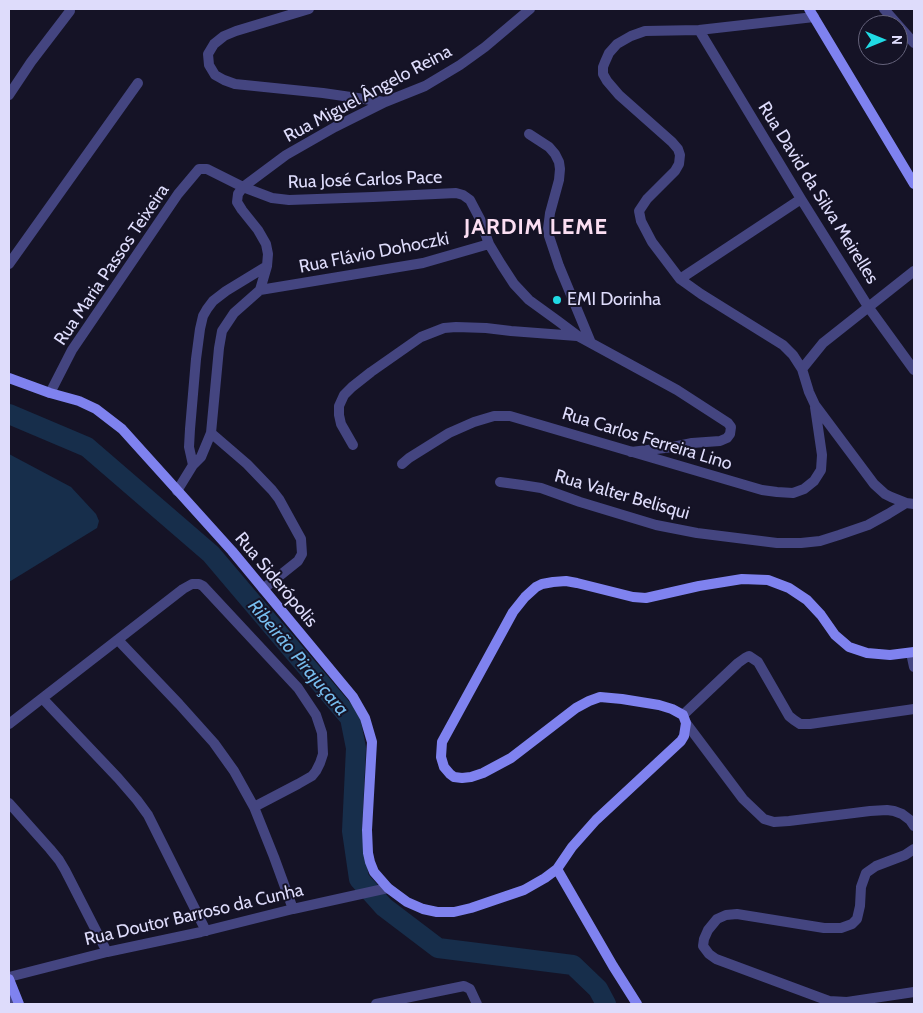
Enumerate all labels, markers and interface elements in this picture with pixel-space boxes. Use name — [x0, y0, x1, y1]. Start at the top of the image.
north arrow — [858, 15, 908, 65]
text: N — [888, 35, 906, 45]
street label: Rua Miguel Ângelo Reina — [281, 41, 455, 147]
street label: Rua David da Silva Meirelles — [753, 98, 883, 288]
street label: Rua José Carlos Pace — [287, 167, 443, 193]
street label: Rua Maria Passos Teixeira — [50, 180, 174, 350]
district label: JARDIM LEME — [463, 215, 609, 241]
street label: Rua Flávio Dohoczki — [297, 228, 451, 278]
place label: EMI Dorinha — [567, 289, 661, 311]
marker: EMI Dorinha — [551, 294, 563, 306]
street label: Rua Carlos Ferreira Lino — [559, 403, 735, 475]
street label: Rua Valter Belisqui — [552, 465, 692, 525]
street label: Rua Siderópolis — [230, 528, 322, 632]
water label: Ribeirão Pirajuçara — [243, 595, 353, 721]
street label: Rua Doutor Barroso da Cunha — [82, 879, 306, 951]

